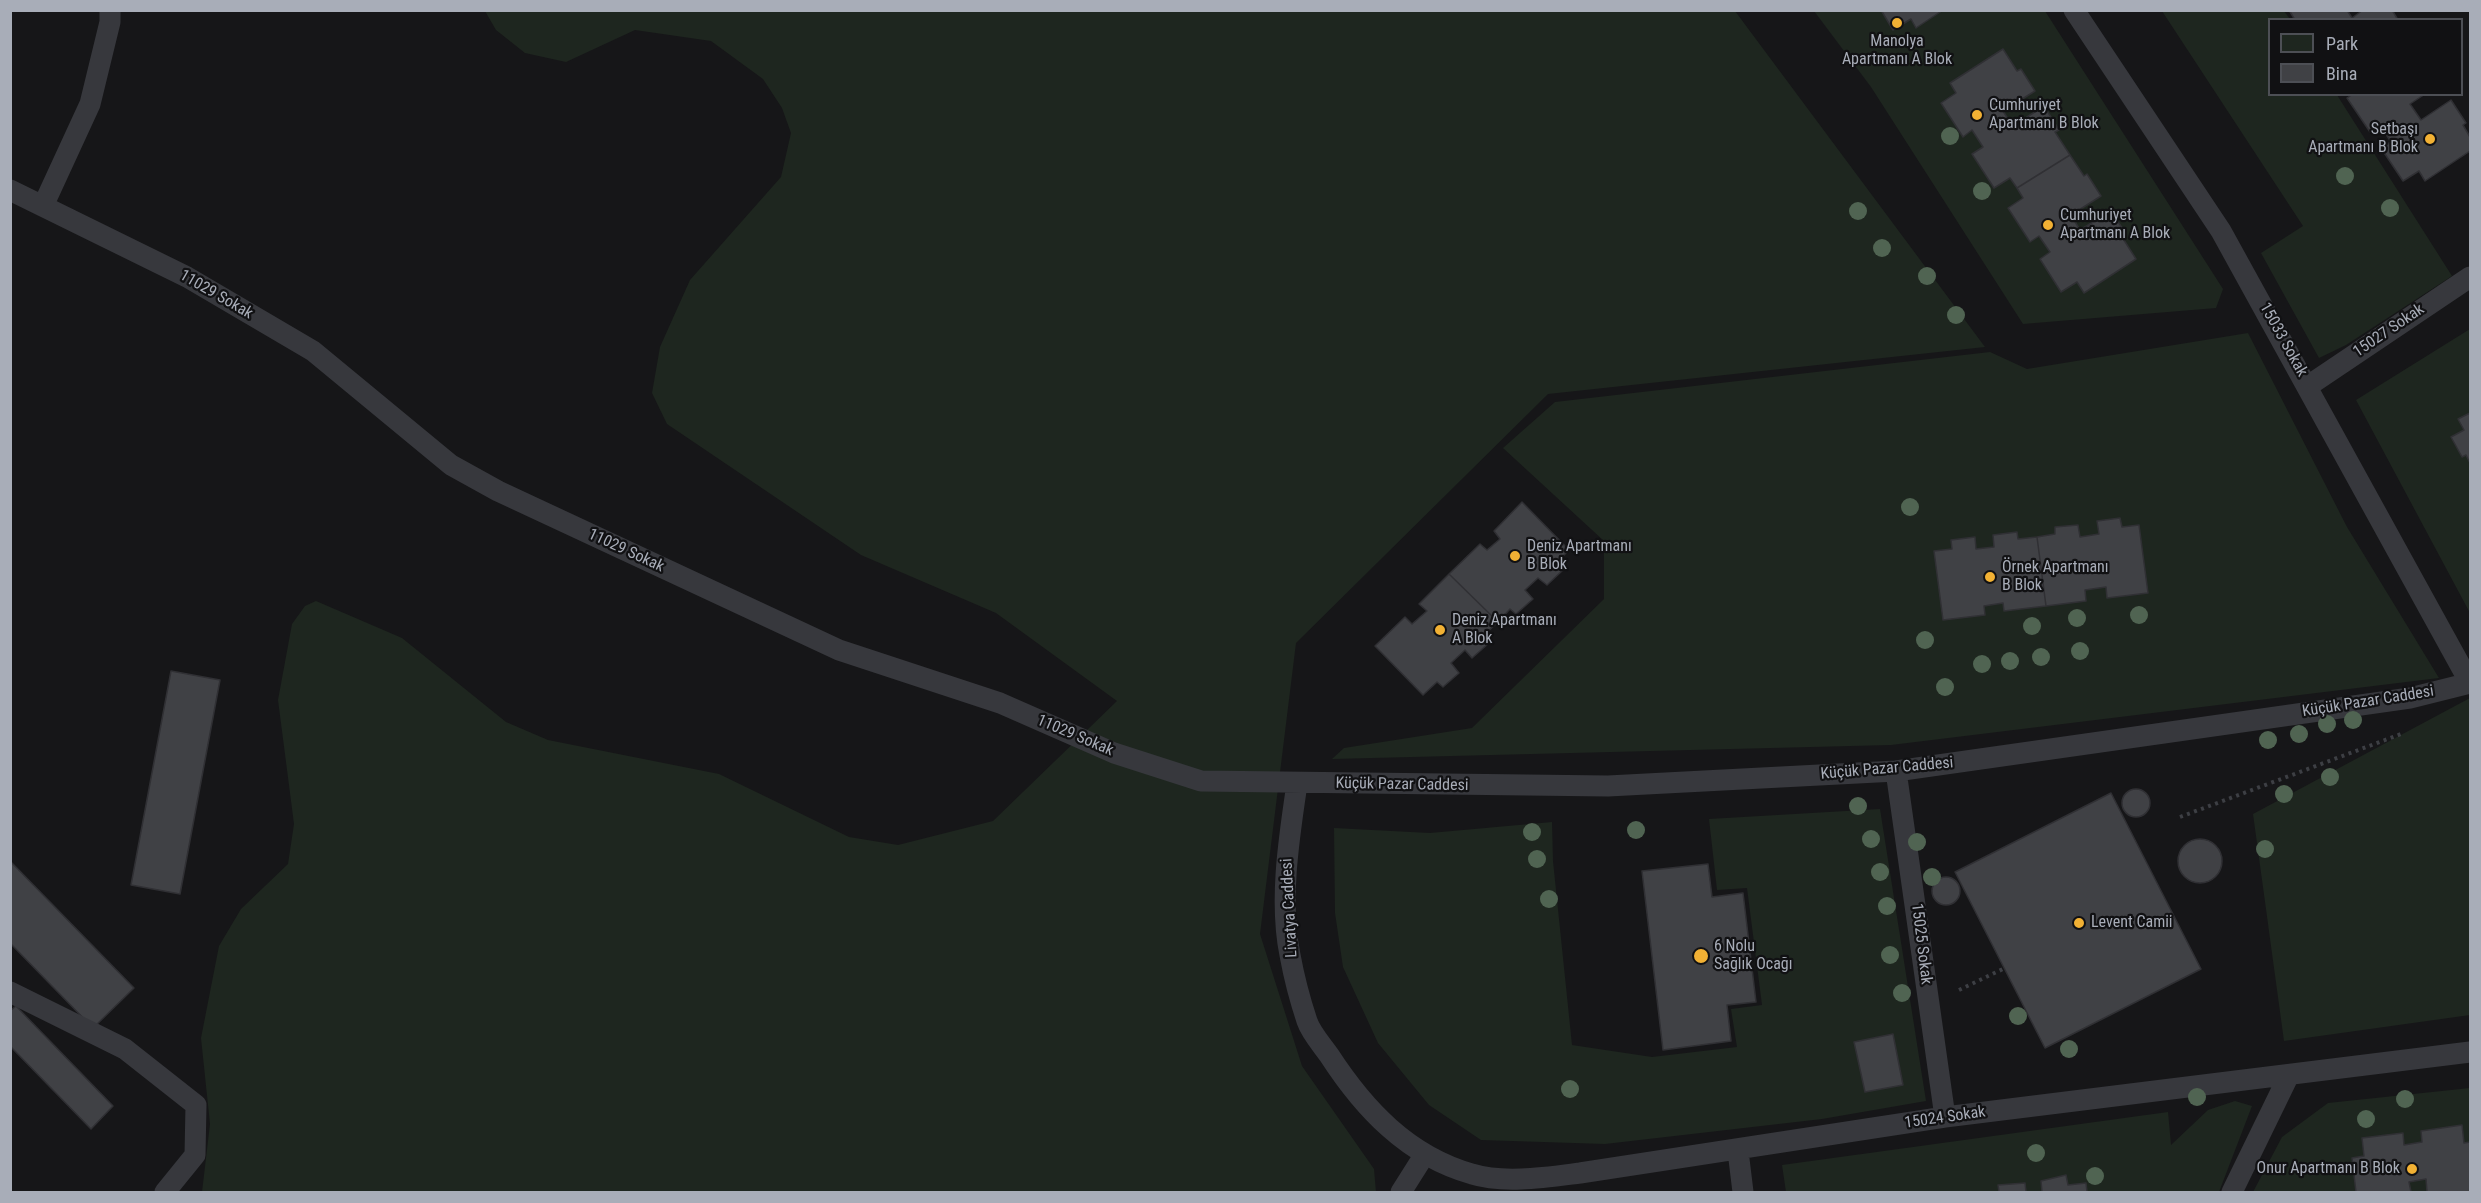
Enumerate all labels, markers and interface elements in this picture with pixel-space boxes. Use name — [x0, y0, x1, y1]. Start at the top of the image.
marker: Manolya Apartmanı A Blok — [1890, 16, 1904, 30]
legend — [2268, 18, 2463, 96]
place label: Manolya Apartmanı A Blok — [1842, 32, 1952, 70]
text: Park — [2326, 33, 2358, 54]
text: Bina — [2326, 63, 2357, 84]
place label: Cumhuriyet Apartmanı B Blok — [1989, 96, 2099, 134]
marker: Cumhuriyet Apartmanı B Blok — [1970, 108, 1984, 122]
place label: Setbaşı Apartmanı B Blok — [2308, 120, 2418, 158]
marker: Setbaşı Apartmanı B Blok — [2423, 132, 2437, 146]
place label: Cumhuriyet Apartmanı A Blok — [2060, 206, 2170, 244]
marker: Cumhuriyet Apartmanı A Blok — [2041, 218, 2055, 232]
street label: 11029 Sokak — [176, 266, 256, 324]
street label: 15033 Sokak — [2255, 300, 2311, 380]
street label: 15027 Sokak — [2350, 300, 2428, 362]
street label: 11029 Sokak — [585, 525, 667, 577]
place label: Deniz Apartmanı B Blok — [1527, 537, 1632, 575]
marker: Deniz Apartmanı B Blok — [1508, 549, 1522, 563]
place label: Örnek Apartmanı B Blok — [2002, 558, 2109, 596]
marker: Örnek Apartmanı B Blok — [1983, 570, 1997, 584]
place label: Deniz Apartmanı A Blok — [1452, 611, 1557, 649]
marker: Deniz Apartmanı A Blok — [1433, 623, 1447, 637]
street label: Küçük Pazar Caddesi — [2301, 682, 2435, 722]
street label: 11029 Sokak — [1034, 711, 1116, 761]
street label: Küçük Pazar Caddesi — [1820, 754, 1954, 784]
street label: Küçük Pazar Caddesi — [1335, 774, 1469, 796]
street label: Livatya Caddesi — [1278, 858, 1302, 958]
street label: 15025 Sokak — [1907, 902, 1935, 986]
place label: Levent Camii — [2091, 913, 2173, 933]
marker: Levent Camii — [2072, 916, 2086, 930]
place label: 6 Nolu Sağlık Ocağı — [1714, 937, 1792, 975]
marker: 6 Nolu Sağlık Ocağı — [1692, 947, 1710, 965]
street label: 15024 Sokak — [1903, 1103, 1987, 1133]
place label: Onur Apartmanı B Blok — [2257, 1159, 2400, 1179]
marker: Onur Apartmanı B Blok — [2405, 1162, 2419, 1176]

